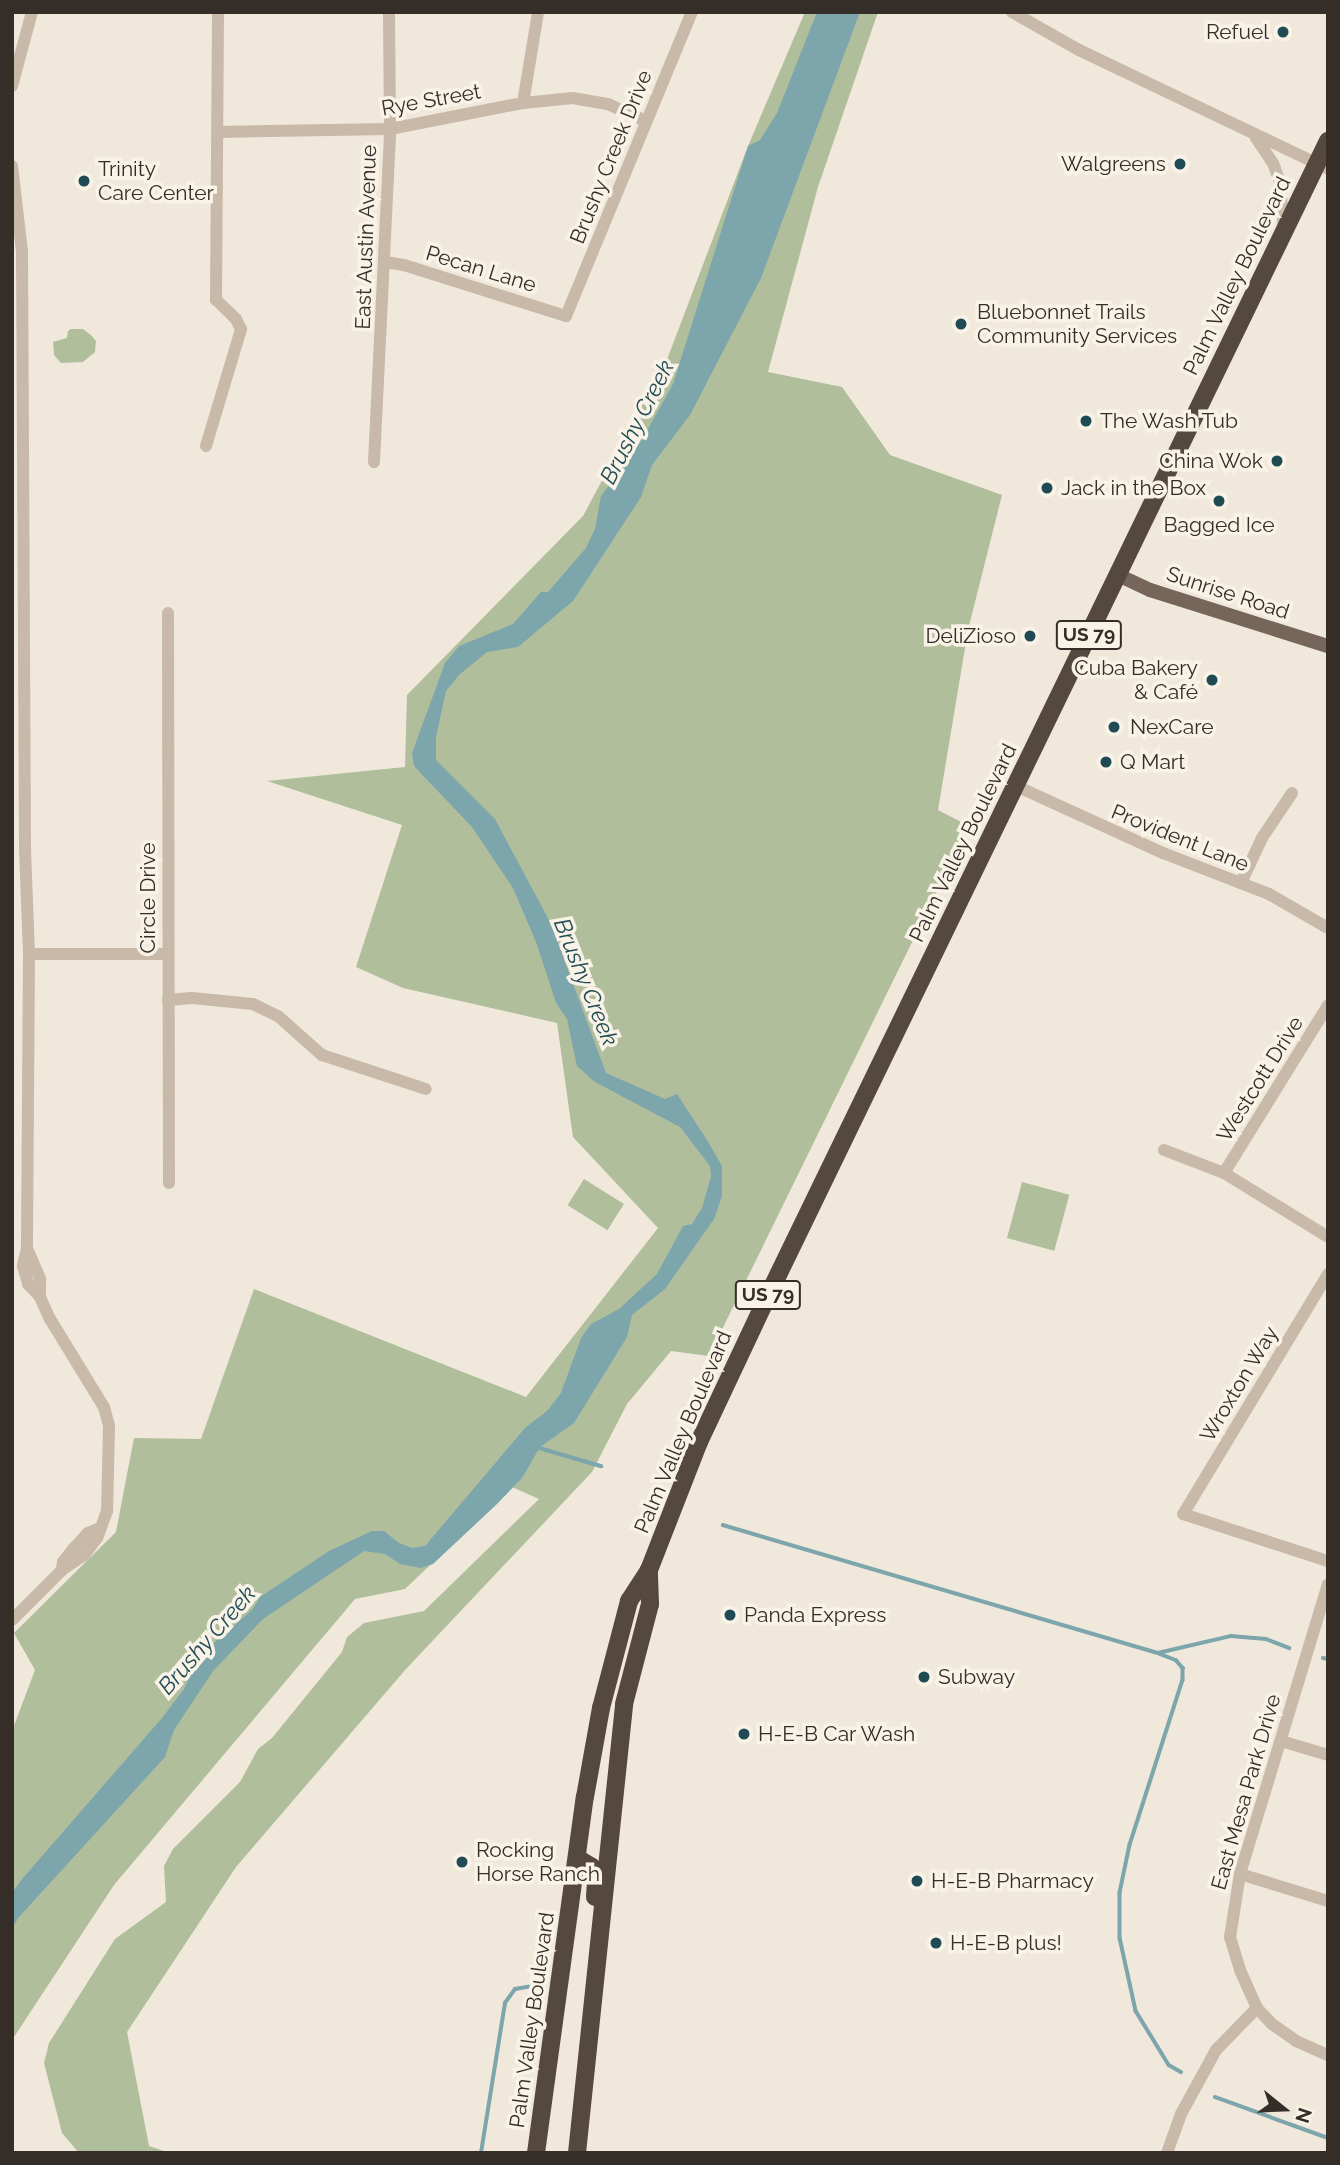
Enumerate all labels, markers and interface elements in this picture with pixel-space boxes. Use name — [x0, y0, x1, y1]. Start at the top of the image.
place label: Refuel — [1206, 19, 1269, 45]
marker: Refuel — [1275, 24, 1291, 40]
street label: Brushy Creek Drive — [565, 66, 657, 248]
street label: Rye Street — [379, 79, 483, 121]
street label: East Austin Avenue — [350, 144, 382, 330]
place label: Walgreens — [1061, 151, 1166, 177]
place label: Trinity Care Center — [98, 156, 214, 206]
marker: Walgreens — [1172, 156, 1188, 172]
street label: Palm Valley Boulevard — [1178, 172, 1296, 380]
marker: Trinity Care Center — [76, 173, 92, 189]
street label: Pecan Lane — [423, 240, 539, 298]
place label: Bluebonnet Trails Community Services — [977, 299, 1178, 349]
marker: Bluebonnet Trails Community Services — [951, 314, 971, 334]
water label: Brushy Creek — [594, 355, 680, 489]
place label: The Wash Tub — [1100, 408, 1239, 434]
marker: The Wash Tub — [1078, 413, 1094, 429]
place label: China Wok — [1159, 448, 1263, 474]
marker: China Wok — [1269, 453, 1285, 469]
place label: Jack in the Box — [1061, 475, 1206, 501]
marker: Jack in the Box — [1039, 480, 1055, 496]
marker: Bagged Ice — [1211, 493, 1227, 509]
place label: Bagged Ice — [1164, 512, 1274, 538]
street label: Sunrise Road — [1163, 561, 1293, 625]
road number: US 79 — [1056, 620, 1122, 650]
place label: DeliZioso — [926, 623, 1016, 649]
marker: DeliZioso — [1022, 628, 1038, 644]
place label: Cuba Bakery & Café — [1074, 655, 1198, 705]
marker: Cuba Bakery & Café — [1204, 672, 1220, 688]
place label: NexCare — [1130, 714, 1214, 740]
marker: NexCare — [1104, 717, 1124, 737]
street label: Palm Valley Boulevard — [904, 739, 1022, 947]
place label: Q Mart — [1120, 749, 1185, 775]
marker: Q Mart — [1098, 754, 1114, 770]
street label: Provident Lane — [1108, 799, 1252, 877]
street label: Circle Drive — [135, 842, 161, 954]
water label: Brushy Creek — [548, 914, 624, 1050]
street label: Westcott Drive — [1211, 1012, 1309, 1146]
road number: US 79 — [735, 1280, 801, 1310]
street label: Wroxton Way — [1194, 1321, 1284, 1447]
street label: Palm Valley Boulevard — [629, 1326, 737, 1538]
water label: Brushy Creek — [152, 1580, 262, 1700]
place label: Panda Express — [744, 1602, 886, 1628]
marker: Panda Express — [722, 1607, 738, 1623]
place label: Subway — [938, 1664, 1015, 1690]
marker: Subway — [916, 1669, 932, 1685]
street label: East Mesa Park Drive — [1206, 1691, 1286, 1893]
place label: H-E-B Car Wash — [758, 1721, 917, 1747]
marker: H-E-B Car Wash — [736, 1726, 752, 1742]
place label: Rocking Horse Ranch — [476, 1837, 600, 1887]
marker: Rocking Horse Ranch — [454, 1854, 470, 1870]
place label: H-E-B Pharmacy — [931, 1868, 1094, 1894]
marker: H-E-B Pharmacy — [909, 1873, 925, 1889]
street label: Palm Valley Boulevard — [504, 1910, 560, 2130]
place label: H-E-B plus! — [950, 1930, 1062, 1956]
marker: H-E-B plus! — [928, 1935, 944, 1951]
north arrow — [1249, 2074, 1319, 2144]
text: N — [1291, 2105, 1317, 2126]

